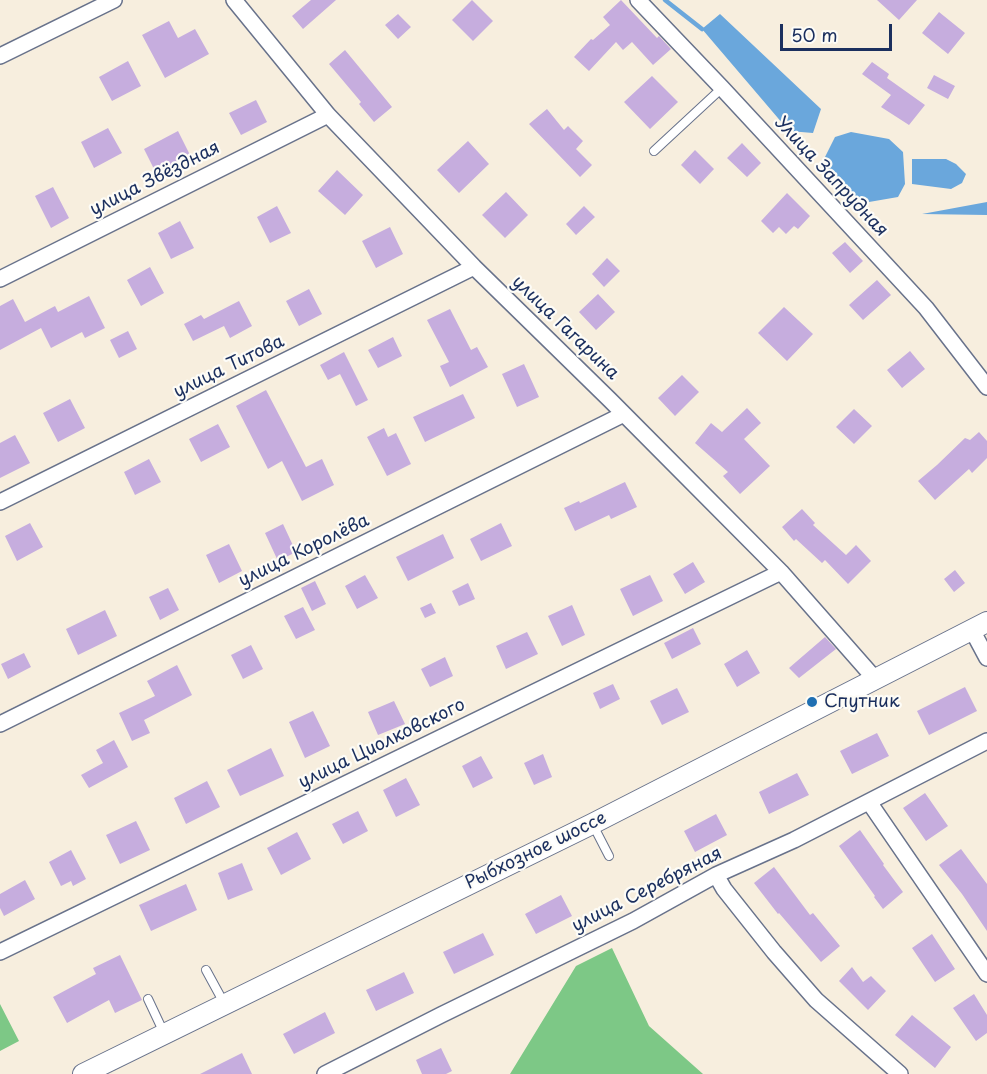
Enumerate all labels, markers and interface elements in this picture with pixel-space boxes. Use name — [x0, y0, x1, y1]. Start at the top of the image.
scale bar — [783, 12, 896, 50]
text: 50 m — [791, 21, 838, 48]
street label: Улица Запрудная — [770, 113, 892, 241]
street label: улица Звёздная — [86, 137, 224, 221]
street label: улица Гагарина — [507, 271, 623, 385]
street label: улица Титова — [170, 331, 288, 403]
street label: улица Королёва — [235, 510, 373, 592]
place label: Спутник — [824, 691, 900, 713]
street label: улица Циолковского — [295, 694, 469, 794]
marker: Спутник — [805, 695, 819, 709]
street label: Рыбхозное шоссе — [462, 807, 610, 895]
street label: улица Серебряная — [568, 843, 726, 937]

